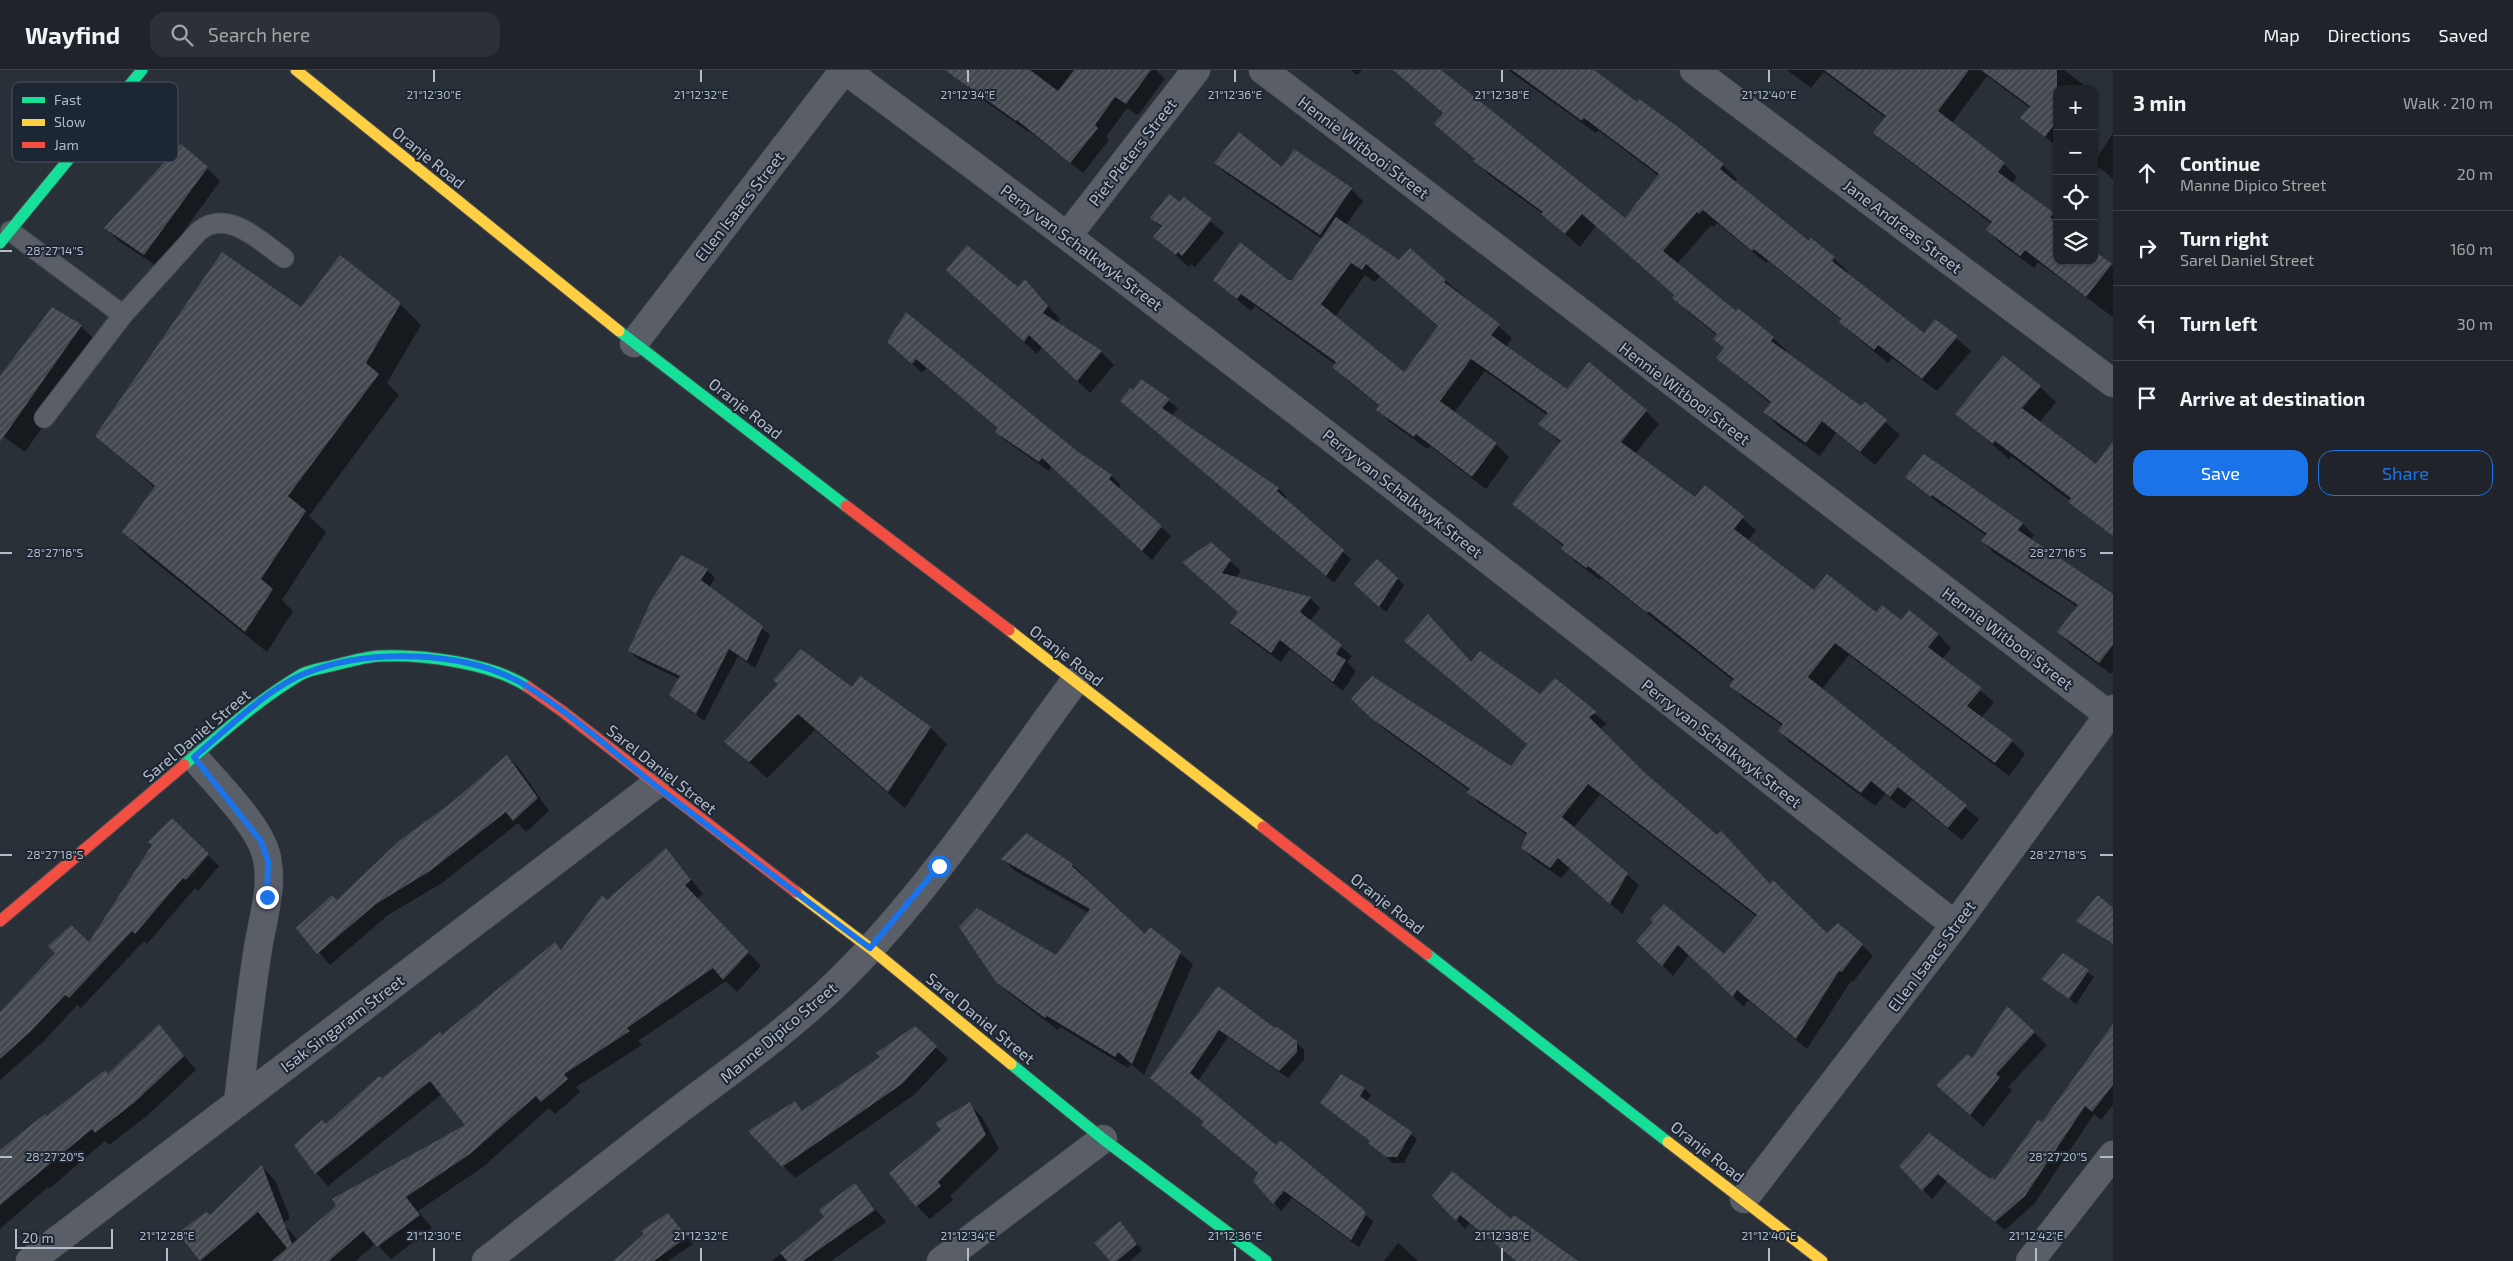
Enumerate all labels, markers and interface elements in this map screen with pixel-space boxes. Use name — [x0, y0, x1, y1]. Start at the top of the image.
search box — [150, 12, 500, 57]
text: Wayfind — [25, 20, 120, 49]
icon: search — [168, 21, 196, 49]
text: Search here — [208, 23, 310, 46]
text: Map — [2263, 24, 2300, 46]
text: Directions — [2328, 24, 2411, 46]
text: Saved — [2439, 24, 2488, 46]
legend — [12, 82, 178, 162]
map controls — [2053, 85, 2098, 265]
button: + — [2053, 85, 2098, 130]
text: 21°12'30"E — [407, 87, 462, 101]
text: 21°12'32"E — [674, 87, 728, 101]
text: 21°12'34"E — [941, 87, 996, 101]
text: 21°12'36"E — [1208, 87, 1262, 101]
text: 21°12'38"E — [1475, 87, 1530, 101]
text: 21°12'40"E — [1741, 87, 1797, 101]
text: 3 min — [2133, 90, 2186, 115]
text: Fast — [54, 91, 81, 108]
street label: Hennie Witbooi Street — [1295, 92, 1433, 202]
text: Walk · 210 m — [2403, 93, 2493, 112]
street label: Piet Pieters Street — [1084, 95, 1180, 209]
text: Slow — [54, 113, 86, 130]
street label: Oranje Road — [388, 122, 469, 193]
button: − — [2053, 130, 2098, 175]
text: Jam — [54, 136, 79, 153]
street label: Ellen Isaacs Street — [690, 147, 788, 265]
text: Continue — [2180, 152, 2260, 175]
icon: ahead — [2133, 159, 2161, 187]
text: 20 m — [2457, 164, 2493, 183]
street label: Jane Andreas Street — [1840, 175, 1966, 277]
button: locate — [2053, 175, 2098, 220]
text: Manne Dipico Street — [2180, 175, 2326, 194]
street label: Perry van Schalkwyk Street — [997, 180, 1167, 314]
button: layers — [2053, 220, 2098, 265]
text: Turn right — [2180, 227, 2268, 250]
icon: right — [2133, 234, 2161, 262]
text: 160 m — [2450, 239, 2493, 258]
text: 28°27'14"S — [27, 243, 84, 257]
text: Sarel Daniel Street — [2180, 250, 2314, 269]
icon: left — [2133, 309, 2161, 337]
text: Turn left — [2180, 312, 2257, 335]
text: 30 m — [2457, 314, 2493, 333]
street label: Hennie Witbooi Street — [1616, 338, 1754, 448]
street label: Oranje Road — [705, 373, 787, 443]
icon: arrive — [2133, 384, 2161, 412]
text: Arrive at destination — [2180, 387, 2365, 410]
street label: Perry van Schalkwyk Street — [1319, 425, 1487, 561]
button: Save — [2133, 450, 2308, 496]
button: Share — [2318, 450, 2493, 496]
text: 28°27'16"S — [27, 545, 83, 559]
text: 28°27'16"S — [2030, 545, 2086, 559]
street label: Hennie Witbooi Street — [1939, 583, 2077, 693]
street label: Oranje Road — [1026, 620, 1108, 690]
street label: Perry van Schalkwyk Street — [1638, 675, 1806, 811]
street label: Sarel Daniel Street — [139, 685, 253, 785]
street label: Sarel Daniel Street — [603, 720, 721, 818]
text: 28°27'18"S — [27, 847, 84, 861]
text: 28°27'18"S — [2030, 847, 2087, 861]
route start — [928, 855, 951, 878]
street label: Oranje Road — [1347, 868, 1429, 938]
route end — [256, 886, 279, 909]
street label: Ellen Isaacs Street — [1883, 897, 1979, 1015]
street label: Sarel Daniel Street — [923, 968, 1039, 1068]
street label: Isak Singaram Street — [276, 970, 408, 1076]
street label: Manne Dipico Street — [716, 978, 840, 1086]
street label: Oranje Road — [1667, 1116, 1749, 1186]
text: 28°27'20"S — [26, 1149, 85, 1163]
text: 28°27'20"S — [2029, 1149, 2088, 1163]
scale bar — [15, 1226, 112, 1249]
text: 21°12'28"E — [140, 1228, 195, 1242]
text: 21°12'30"E — [407, 1228, 462, 1242]
text: 21°12'32"E — [674, 1228, 728, 1242]
text: 21°12'34"E — [941, 1228, 996, 1242]
text: 21°12'36"E — [1208, 1228, 1262, 1242]
text: 21°12'38"E — [1475, 1228, 1530, 1242]
text: 21°12'40"E — [1741, 1228, 1797, 1242]
text: 21°12'42"E — [2009, 1228, 2064, 1242]
text: 20 m — [22, 1229, 54, 1246]

